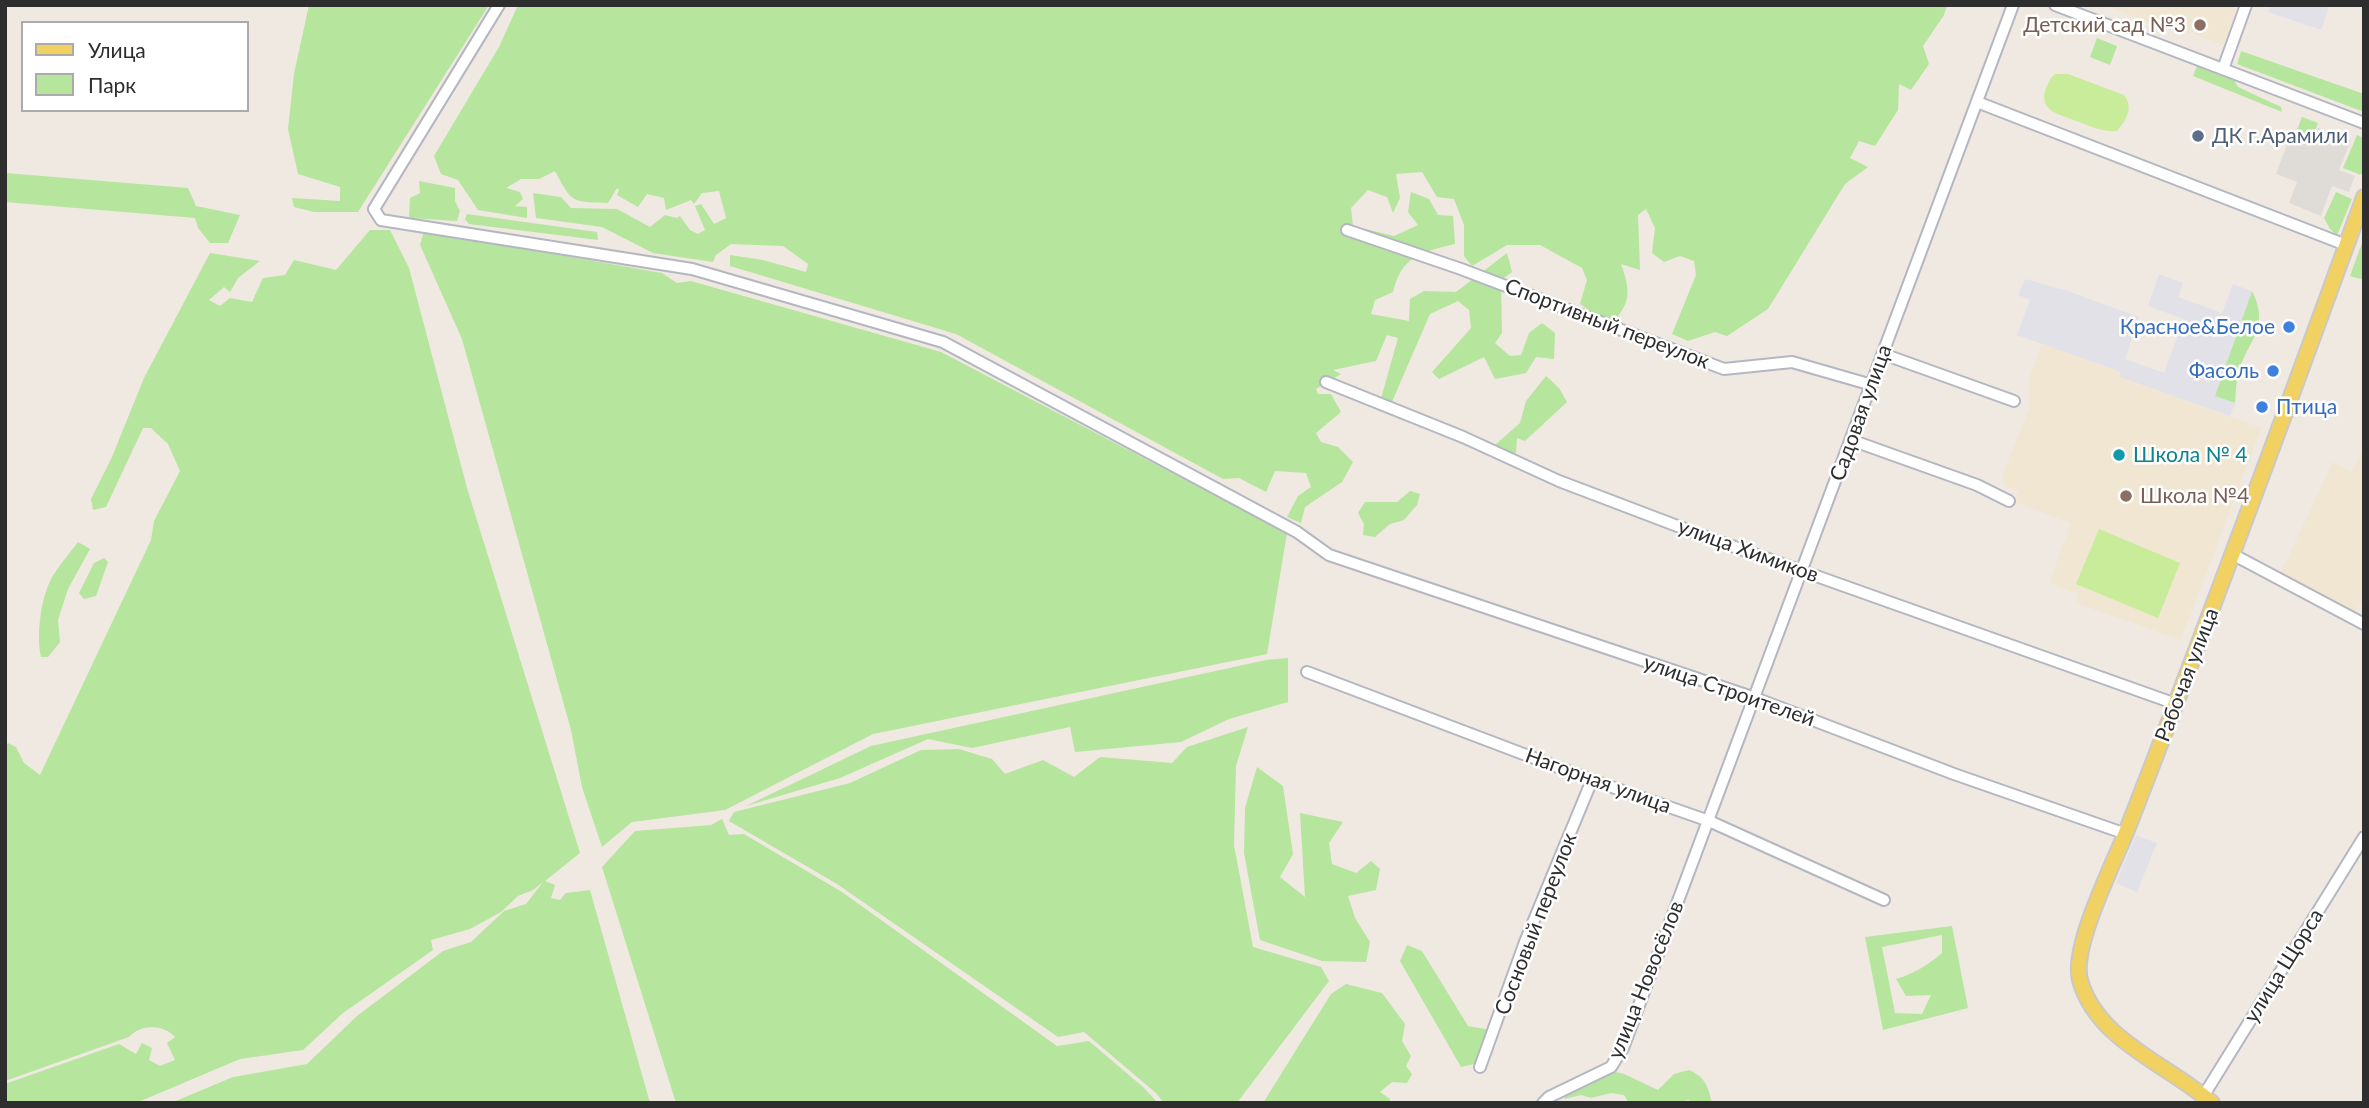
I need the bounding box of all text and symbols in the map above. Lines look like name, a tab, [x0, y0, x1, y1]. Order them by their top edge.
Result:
place label: Детский сад №3	[2023, 12, 2186, 38]
marker: Детский сад №3	[2192, 17, 2208, 33]
legend	[21, 21, 248, 112]
text: Улица	[88, 37, 146, 62]
text: Парк	[88, 72, 136, 97]
place label: ДК г.Арамили	[2212, 123, 2348, 149]
marker: ДК г.Арамили	[2190, 128, 2206, 144]
street label: Спортивный переулок	[1501, 273, 1713, 375]
place label: Красное&Белое	[2120, 314, 2275, 340]
marker: Красное&Белое	[2281, 319, 2297, 335]
street label: Садовая улица	[1825, 341, 1897, 485]
place label: Фасоль	[2189, 358, 2259, 384]
marker: Фасоль	[2265, 363, 2281, 379]
place label: Птица	[2276, 394, 2337, 420]
marker: Птица	[2254, 399, 2270, 415]
place label: Школа № 4	[2133, 442, 2247, 468]
marker: Школа № 4	[2111, 447, 2127, 463]
place label: Школа №4	[2140, 483, 2249, 509]
marker: Школа №4	[2118, 488, 2134, 504]
street label: улица Химиков	[1674, 514, 1822, 588]
street label: Рабочая улица	[2150, 605, 2224, 745]
street label: улица Строителей	[1640, 650, 1818, 732]
street label: Нагорная улица	[1522, 743, 1674, 819]
street label: Сосновый переулок	[1490, 829, 1582, 1019]
street label: улица Новосёлов	[1603, 897, 1689, 1063]
street label: улица Щорса	[2239, 904, 2329, 1028]

